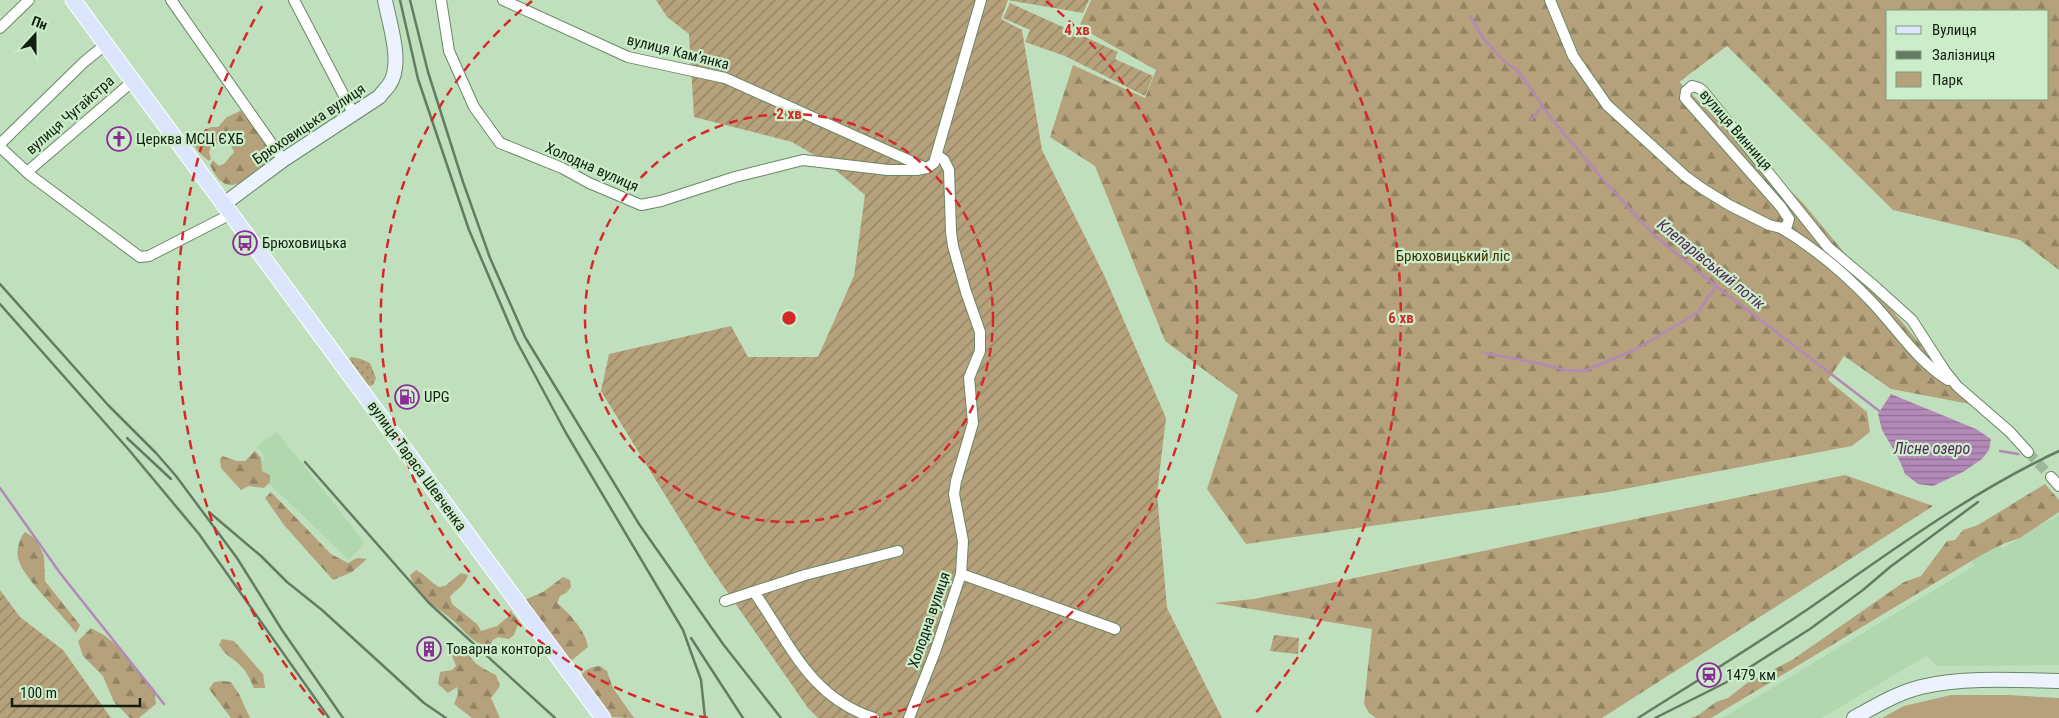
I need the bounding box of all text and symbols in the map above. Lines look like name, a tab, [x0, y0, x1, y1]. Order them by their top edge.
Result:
north arrow	[10, 10, 60, 60]
legend	[1886, 10, 2049, 100]
text: Пн	[30, 13, 50, 33]
text: 4 хв	[1064, 21, 1090, 39]
text: Вулиця	[1932, 21, 1977, 39]
street label: вулиця Камʼянка	[625, 31, 731, 73]
text: Залізниця	[1932, 46, 1995, 64]
text: Парк	[1932, 71, 1963, 89]
street label: вулиця Чугайстра	[22, 72, 118, 158]
street label: Брюховицька вулиця	[249, 80, 369, 168]
street label: вулиця Винниця	[1696, 86, 1776, 174]
text: 2 хв	[776, 105, 802, 123]
church icon: Церква МСЦ ЄХБ	[106, 126, 132, 152]
place label: Церква МСЦ ЄХБ	[136, 130, 244, 148]
street label: Холодна вулиця	[542, 138, 642, 196]
water label: Клепарівський потік	[1653, 215, 1769, 314]
bus stop icon: Брюховицька	[232, 230, 258, 256]
place label: Брюховицька	[262, 234, 347, 252]
park label: Брюховицький ліс	[1396, 247, 1510, 265]
centre of rings	[780, 309, 798, 327]
text: 6 хв	[1388, 309, 1414, 327]
fuel station icon: UPG	[394, 384, 420, 410]
place label: UPG	[424, 388, 450, 406]
street label: вулиця Тараса Шевченка	[364, 397, 470, 535]
water label: Лісне озеро	[1893, 439, 1970, 458]
street label: Холодна вулиця	[904, 570, 954, 670]
building icon: Товарна контора	[416, 636, 442, 662]
place label: Товарна контора	[446, 640, 551, 658]
station icon: 1479 км	[1696, 662, 1722, 688]
place label: 1479 км	[1726, 666, 1776, 684]
scale bar	[12, 676, 140, 708]
text: 100 m	[20, 684, 57, 702]

